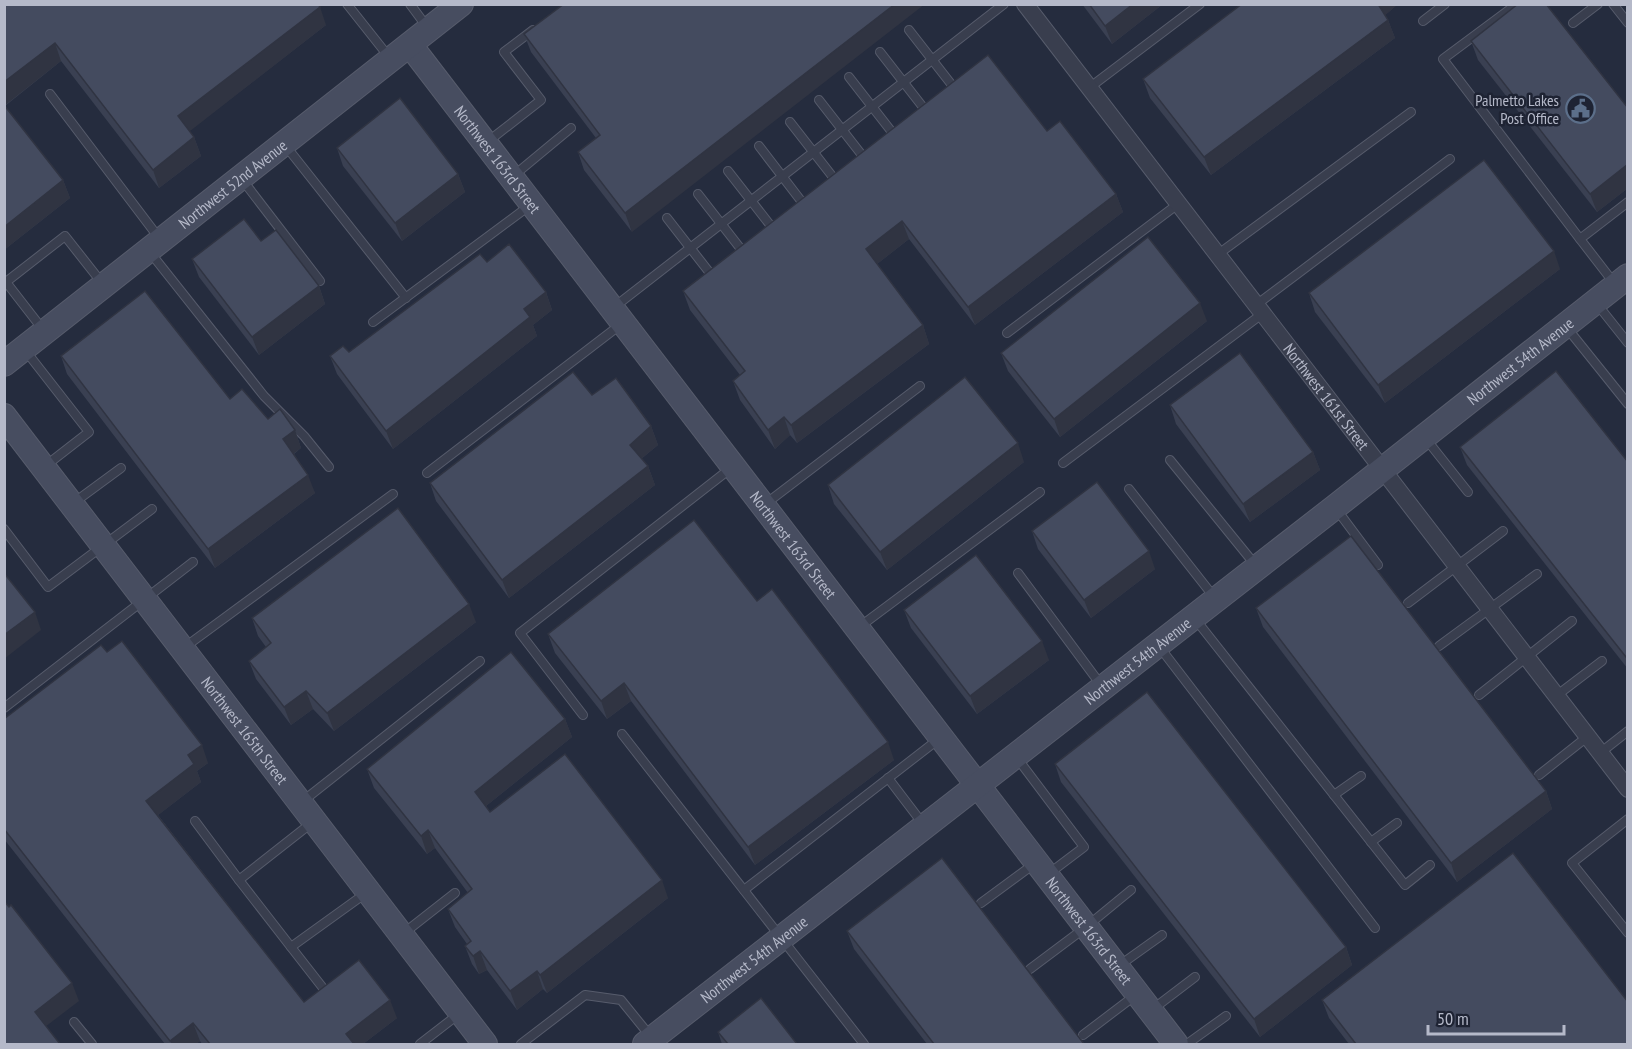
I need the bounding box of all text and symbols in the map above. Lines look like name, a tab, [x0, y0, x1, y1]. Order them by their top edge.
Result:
place label: Palmetto Lakes Post Office	[1475, 90, 1559, 128]
public building icon: Palmetto Lakes Post Office	[1564, 93, 1596, 125]
street label: Northwest 163rd Street	[450, 101, 546, 218]
street label: Northwest 52nd Avenue	[174, 135, 291, 233]
street label: Northwest 54th Avenue	[1463, 313, 1577, 409]
street label: Northwest 161st Street	[1279, 339, 1374, 454]
street label: Northwest 163rd Street	[746, 487, 841, 603]
street label: Northwest 54th Avenue	[1080, 613, 1195, 709]
street label: Northwest 165th Street	[197, 672, 293, 789]
street label: Northwest 163rd Street	[1041, 873, 1137, 989]
street label: Northwest 54th Avenue	[696, 911, 811, 1007]
scale bar	[1428, 998, 1564, 1036]
text: 50 m	[1437, 1007, 1469, 1030]

